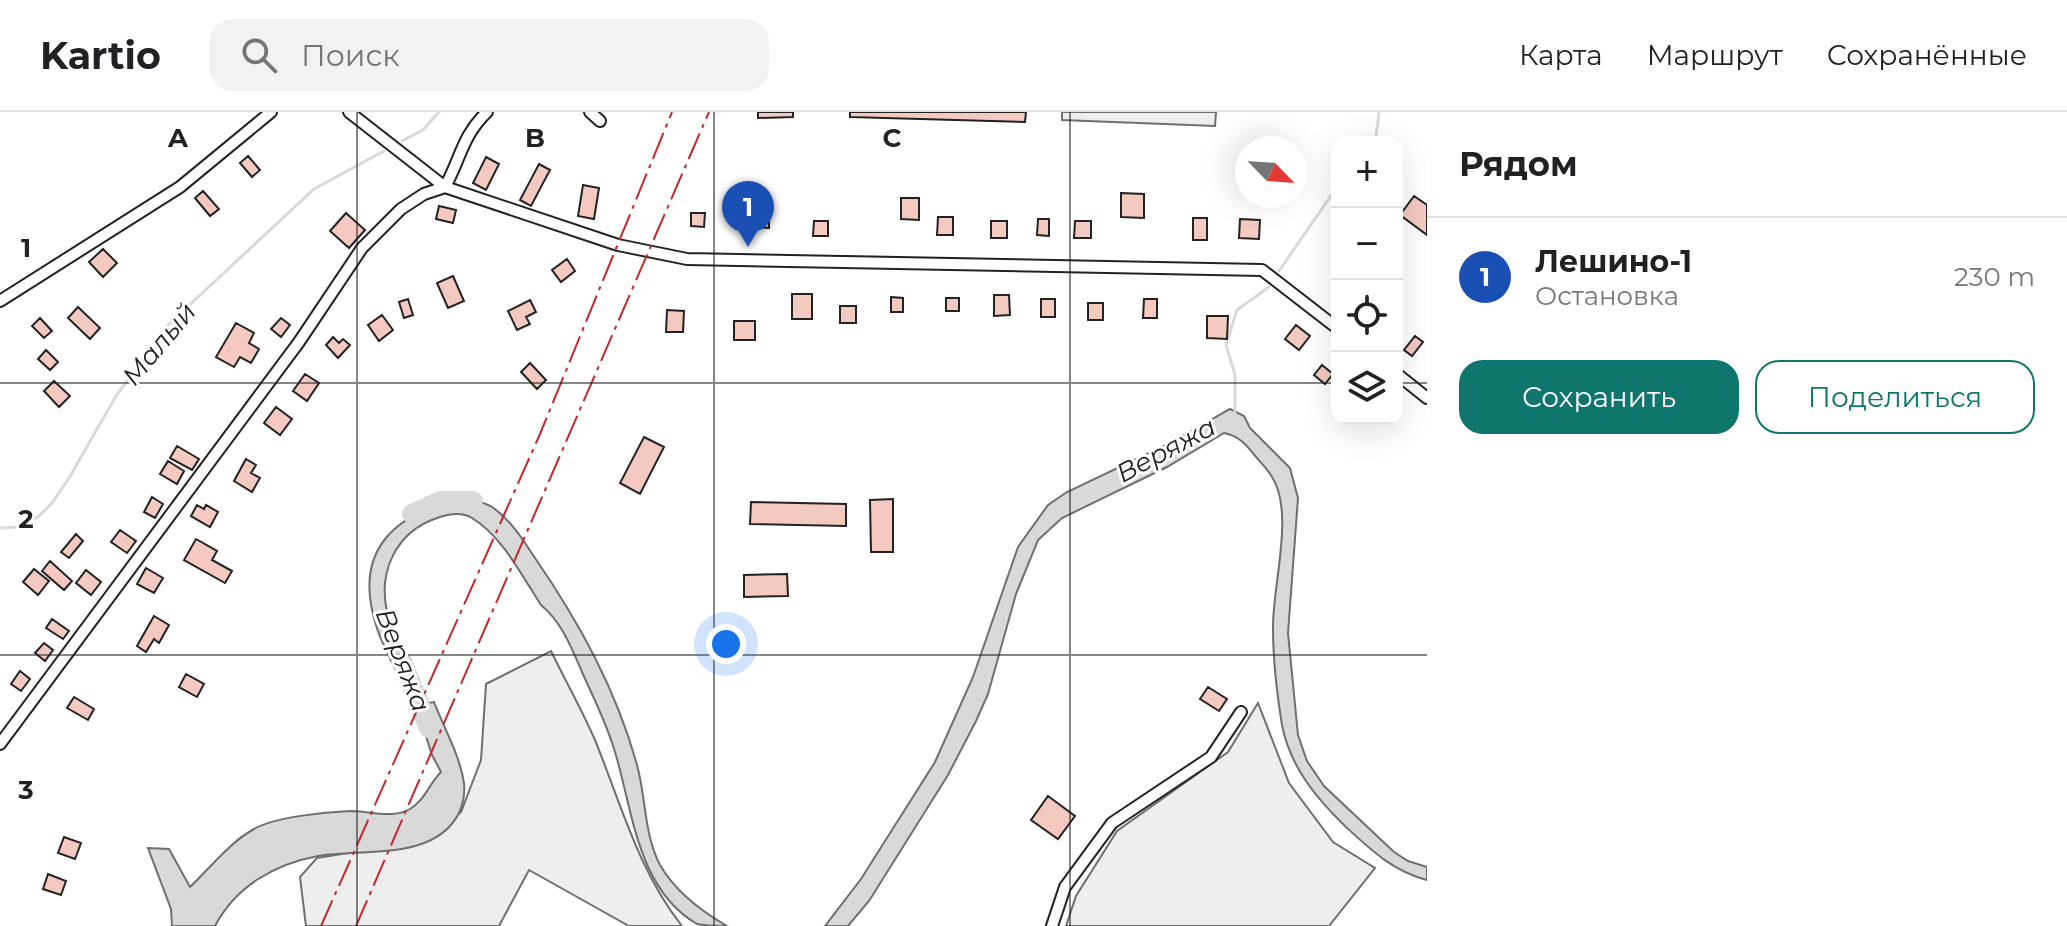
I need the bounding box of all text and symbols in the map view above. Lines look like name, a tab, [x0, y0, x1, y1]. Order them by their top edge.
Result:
search box	[209, 19, 769, 91]
text: Kartio	[40, 32, 161, 79]
icon: search	[237, 33, 281, 77]
text: Поиск	[301, 37, 400, 74]
text: Карта	[1519, 38, 1603, 72]
text: Маршрут	[1647, 38, 1783, 72]
text: Сохранённые	[1827, 38, 2027, 72]
text: A	[167, 122, 189, 154]
text: B	[525, 122, 545, 154]
text: C	[883, 122, 902, 154]
north arrow	[1235, 136, 1307, 208]
map controls	[1331, 136, 1403, 424]
button: +	[1331, 136, 1403, 208]
text: Рядом	[1459, 143, 1578, 185]
pin: 1	[722, 181, 774, 247]
button: −	[1331, 208, 1403, 280]
text: 1	[21, 232, 31, 264]
text: Лешино-1	[1535, 243, 1692, 280]
text: 1	[1480, 261, 1490, 293]
text: 230 m	[1954, 261, 2035, 293]
button: locate	[1331, 280, 1403, 352]
text: Остановка	[1535, 280, 1679, 312]
water label: Малый	[115, 296, 203, 392]
button: layers	[1331, 352, 1403, 424]
button: Сохранить	[1459, 360, 1739, 434]
button: Поделиться	[1755, 360, 2035, 434]
water label: Веряжа	[1111, 411, 1221, 489]
text: 2	[18, 503, 34, 535]
water label: Веряжа	[369, 604, 437, 716]
your location	[706, 624, 746, 664]
text: 3	[17, 774, 34, 806]

